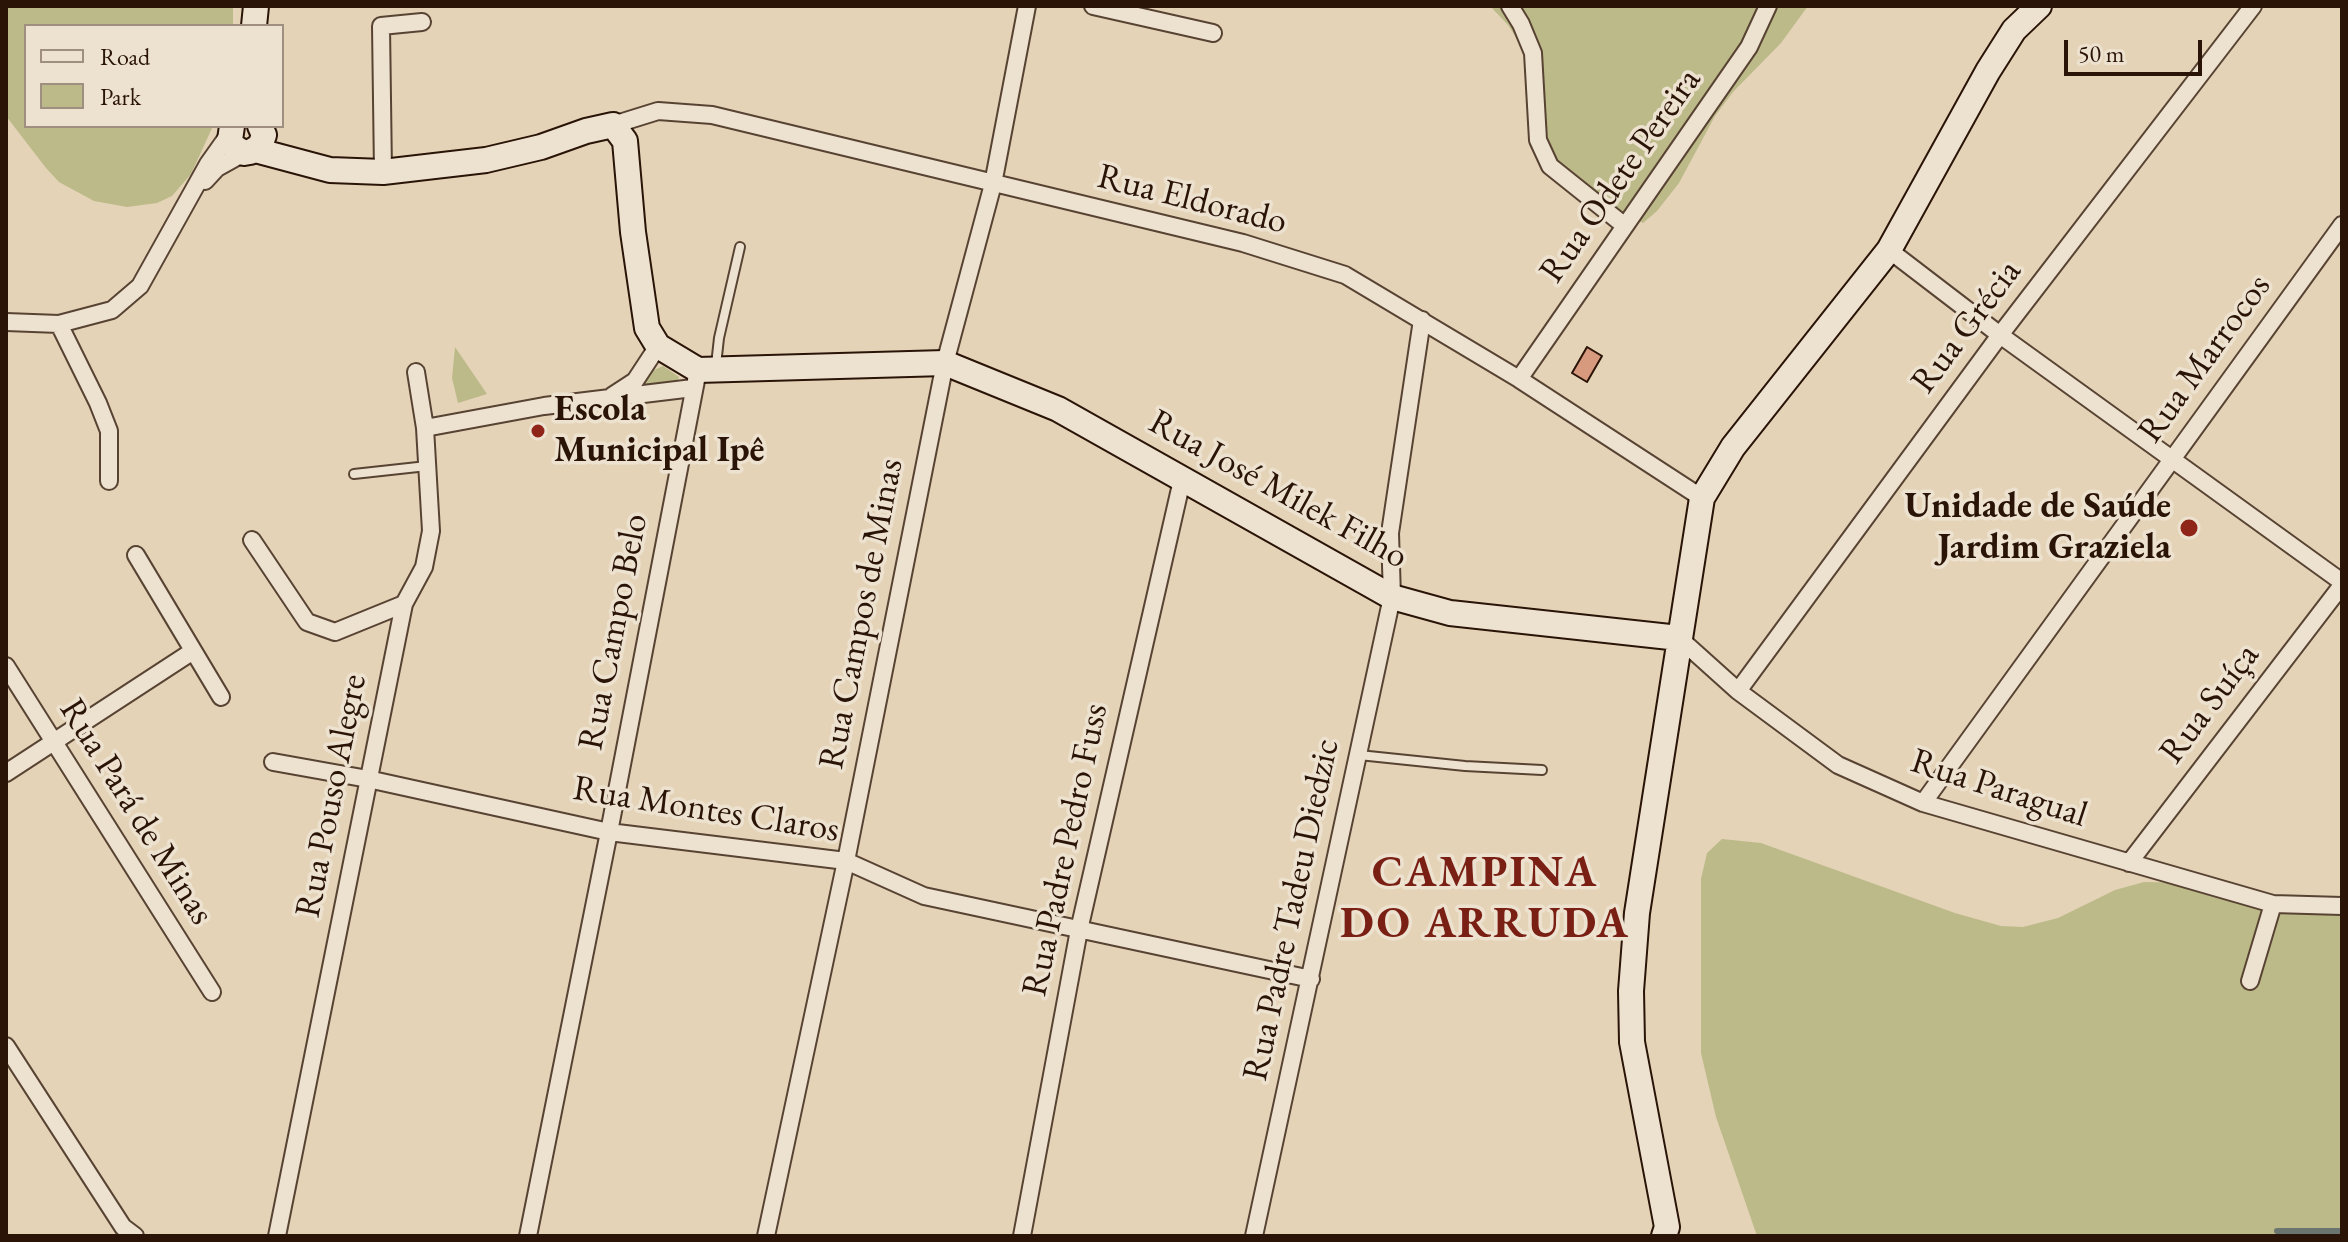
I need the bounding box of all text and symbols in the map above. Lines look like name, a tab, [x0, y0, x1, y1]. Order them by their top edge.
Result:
legend	[24, 24, 284, 128]
scale bar	[2068, 24, 2206, 74]
text: 50 m	[2078, 38, 2125, 69]
text: Road	[100, 41, 150, 72]
street label: Rua Odete Pereira	[1531, 60, 1711, 292]
text: Park	[100, 81, 141, 112]
street label: Rua Eldorado	[1093, 156, 1291, 244]
street label: Rua Grécia	[1903, 252, 2031, 402]
street label: Rua Marrocos	[2129, 266, 2281, 452]
place label: Escola Municipal Ipê	[554, 388, 765, 473]
street label: Rua José Milek Filho	[1141, 401, 1415, 579]
marker: Escola Municipal Ipê	[529, 422, 547, 440]
street label: Rua Campos de Minas	[811, 455, 913, 773]
place label: Unidade de Saúde Jardim Graziela	[1905, 485, 2171, 570]
street label: Rua Campo Belo	[570, 510, 658, 754]
marker: Unidade de Saúde Jardim Graziela	[2178, 517, 2200, 539]
street label: Rua Suíça	[2151, 635, 2269, 773]
street label: Rua Pouso Alegre	[287, 671, 377, 921]
street label: Rua Pará de Minas	[49, 691, 223, 933]
street label: Rua Padre Pedro Fuss	[1014, 700, 1118, 1000]
street label: Rua Padre Tadeu Diedzic	[1235, 735, 1349, 1085]
street label: Rua Paragual	[1905, 740, 2093, 838]
street label: Rua Montes Claros	[570, 768, 842, 852]
district label: CAMPINA DO ARRUDA	[1340, 848, 1630, 951]

